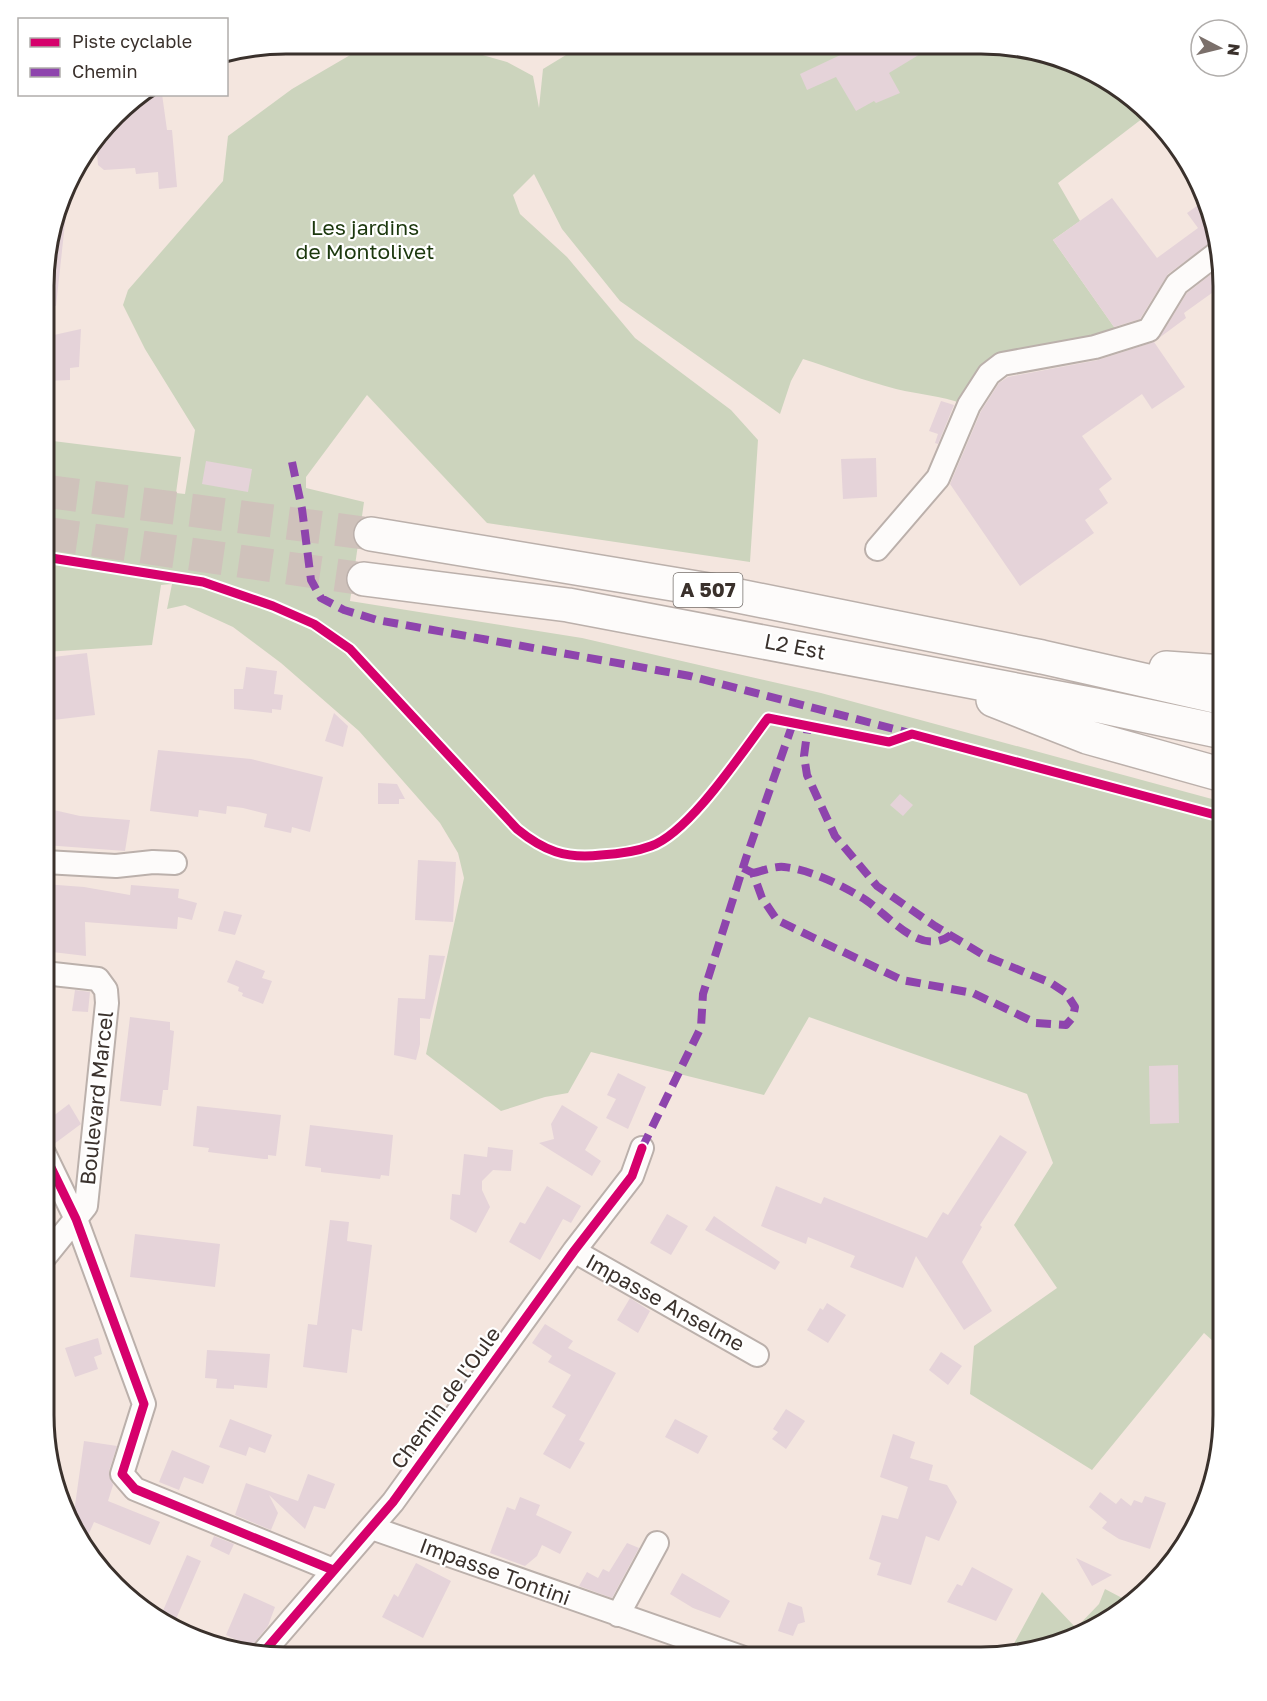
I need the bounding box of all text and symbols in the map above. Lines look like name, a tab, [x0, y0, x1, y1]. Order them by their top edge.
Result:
legend	[18, 18, 228, 96]
north arrow	[1189, 18, 1249, 78]
text: Piste cyclable	[72, 30, 192, 52]
text: N	[1223, 43, 1245, 57]
text: Chemin	[72, 60, 138, 82]
park label: Les jardins de Montolivet	[296, 214, 434, 264]
road number: A 507	[674, 573, 742, 607]
street label: L2 Est	[762, 627, 828, 665]
street label: Boulevard Marcel	[74, 1009, 118, 1186]
street label: Impasse Anselme	[582, 1248, 749, 1357]
street label: Chemin de l'Oule	[385, 1321, 506, 1474]
street label: Impasse Tontini	[416, 1532, 574, 1610]

